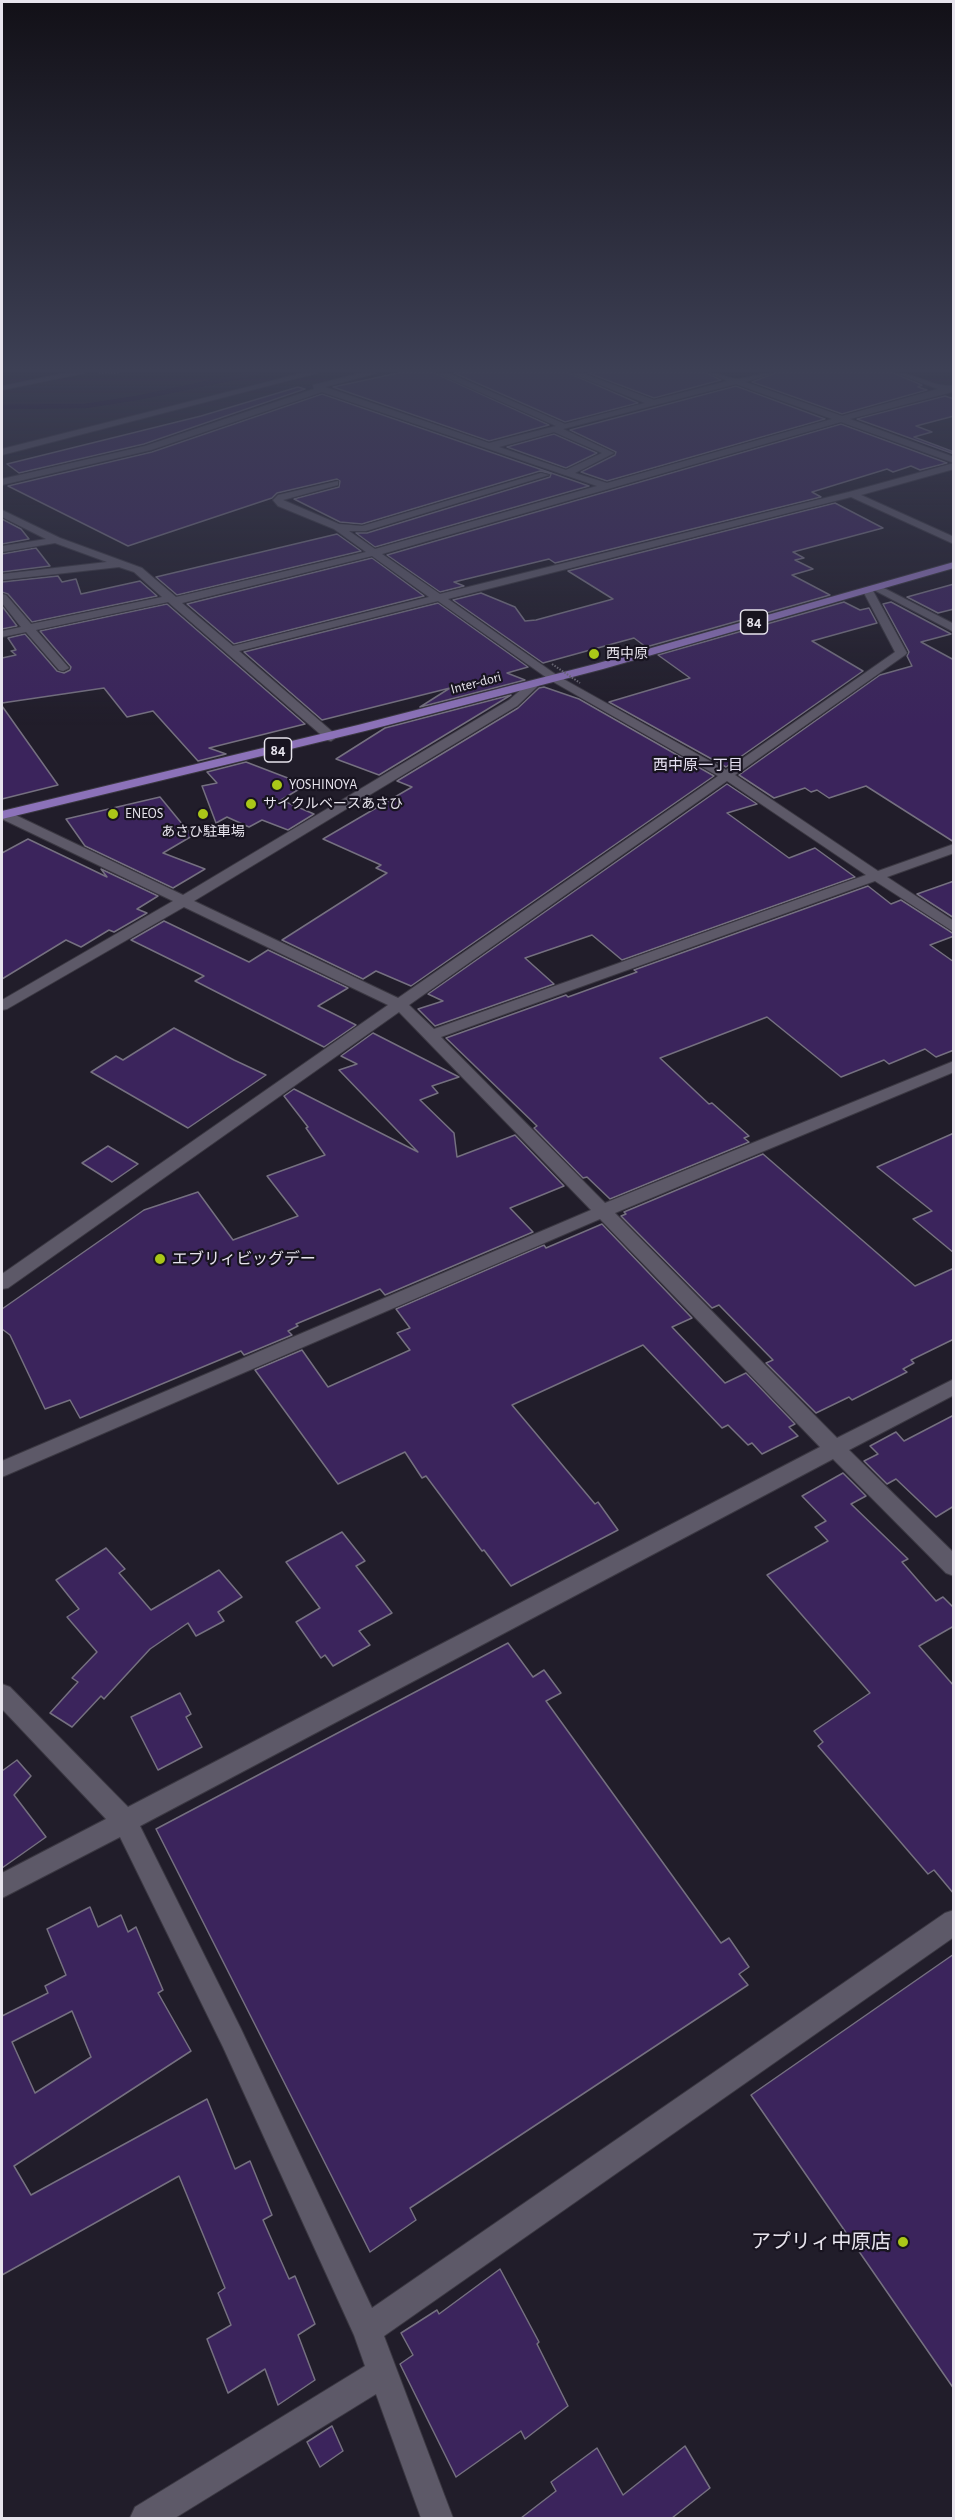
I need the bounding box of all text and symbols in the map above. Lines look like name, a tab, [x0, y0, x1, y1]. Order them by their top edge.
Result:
road number: 84	[740, 610, 768, 634]
place label: 西中原	[606, 646, 648, 662]
marker: 西中原	[587, 647, 601, 661]
street label: Inter-dori	[449, 668, 503, 698]
road number: 84	[264, 738, 292, 762]
district label: 西中原一丁目	[653, 756, 743, 774]
place label: YOSHINOYA	[289, 777, 357, 793]
marker: YOSHINOYA	[270, 778, 284, 792]
place label: サイクルベースあさひ	[263, 796, 403, 812]
marker: サイクルベースあさひ	[244, 797, 258, 811]
place label: ENEOS	[125, 806, 163, 822]
marker: ENEOS	[106, 807, 120, 821]
marker: あさひ駐車場	[196, 807, 210, 821]
place label: あさひ駐車場	[161, 824, 245, 840]
place label: エブリィビッグデー	[172, 1249, 316, 1269]
marker: エブリィビッグデー	[153, 1252, 167, 1266]
place label: アプリィ中原店	[751, 2230, 891, 2254]
marker: アプリィ中原店	[896, 2235, 910, 2249]

